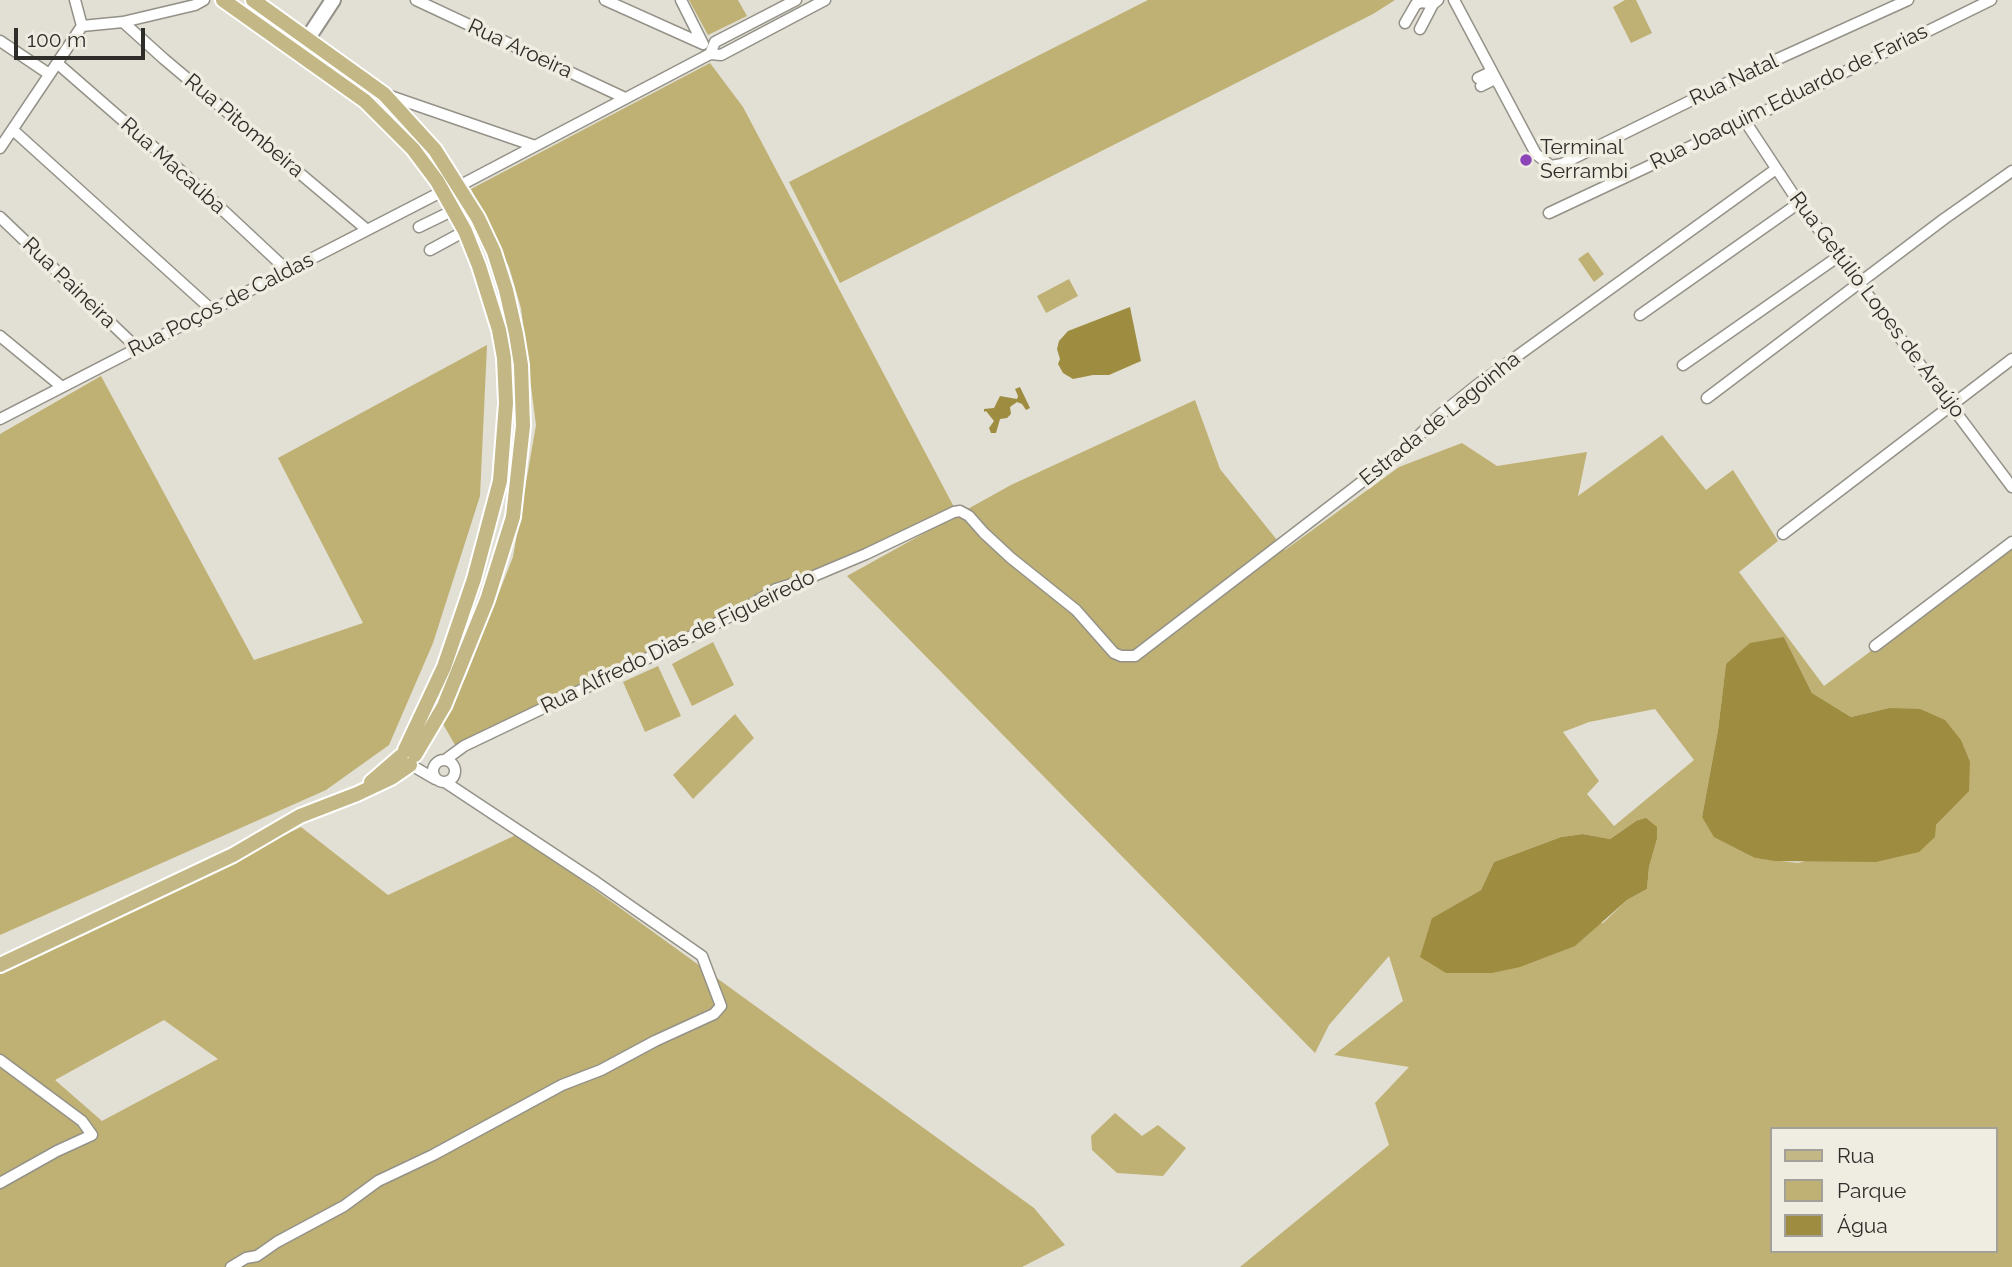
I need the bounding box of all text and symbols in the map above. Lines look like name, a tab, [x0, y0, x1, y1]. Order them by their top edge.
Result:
scale bar	[18, 14, 149, 58]
street label: Rua Aroeira	[464, 14, 576, 84]
street label: Rua Joaquim Eduardo de Farias	[1646, 19, 1932, 175]
text: 100 m	[27, 27, 86, 52]
street label: Rua Natal	[1686, 49, 1782, 111]
street label: Rua Pitombeira	[179, 69, 309, 183]
street label: Rua Macaúba	[115, 112, 231, 220]
place label: Terminal Serrambi	[1540, 135, 1628, 185]
marker: Terminal Serrambi	[1518, 152, 1534, 168]
street label: Rua Getúlio Lopes de Araújo	[1784, 187, 1970, 423]
street label: Rua Paineira	[17, 232, 121, 334]
street label: Rua Poços de Caldas	[124, 247, 318, 363]
street label: Estrada de Lagoinha	[1355, 347, 1525, 491]
street label: Rua Alfredo Dias de Figueiredo	[537, 565, 819, 719]
legend	[1770, 1127, 1998, 1253]
text: Rua	[1837, 1143, 1874, 1168]
text: Parque	[1837, 1178, 1906, 1203]
text: Água	[1837, 1213, 1888, 1238]

